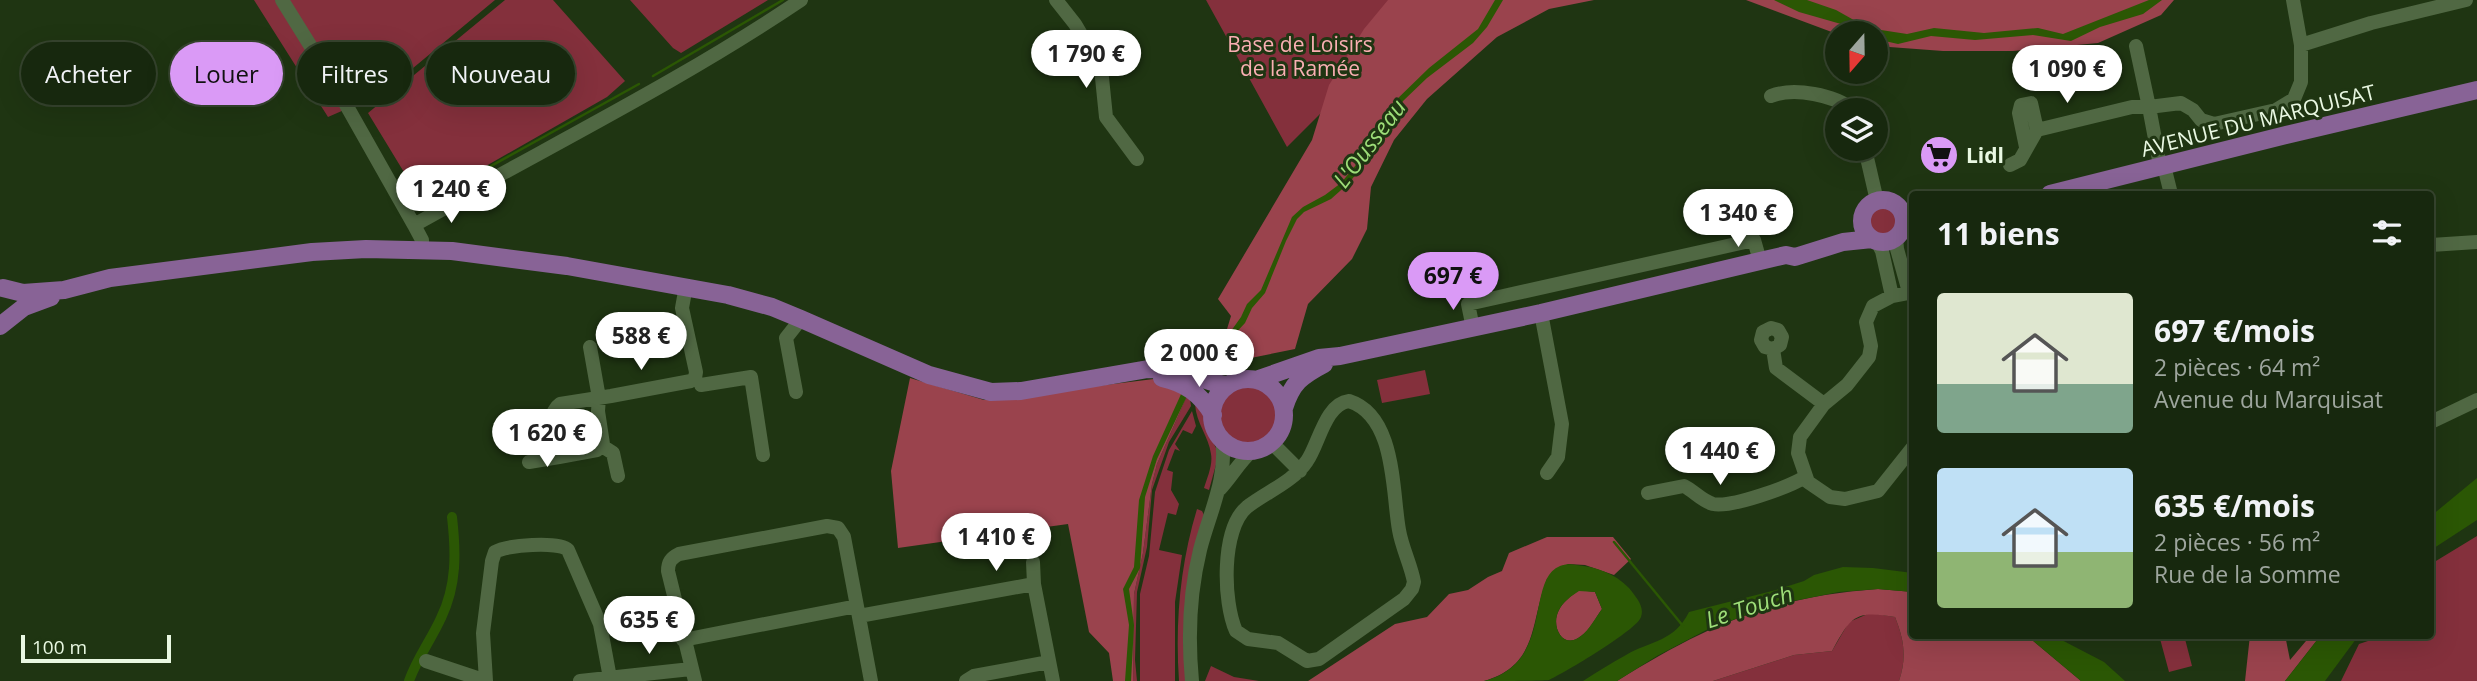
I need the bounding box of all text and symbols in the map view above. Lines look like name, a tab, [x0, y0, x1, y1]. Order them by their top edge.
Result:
north arrow	[1825, 21, 1888, 84]
map controls	[1825, 21, 1888, 161]
park label: Base de Loisirs de la Ramée	[1227, 30, 1373, 82]
pin: 1 790 €	[1021, 31, 1151, 90]
text: 1 790 €	[1047, 37, 1125, 69]
chip: Acheter	[21, 42, 156, 105]
chip: Louer	[170, 42, 283, 105]
chip: Filtres	[297, 42, 412, 105]
chip: Nouveau	[426, 42, 575, 105]
pin: 1 090 €	[2002, 46, 2132, 105]
text: 1 090 €	[2028, 52, 2106, 84]
street label: AVENUE DU MARQUISAT	[2138, 77, 2379, 163]
water label: L'Ousseau	[1325, 92, 1413, 194]
button: layers	[1825, 98, 1888, 161]
supermarket icon: Lidl	[1918, 134, 1960, 176]
place label: Lidl	[1966, 141, 2004, 169]
pin: 1 240 €	[386, 166, 516, 225]
text: 1 240 €	[412, 172, 490, 204]
pin: 1 340 €	[1673, 190, 1803, 249]
text: 1 340 €	[1699, 196, 1777, 228]
text: 11 biens	[1937, 213, 2060, 254]
icon: filters	[2368, 214, 2406, 252]
pin: 697 €	[1404, 252, 1502, 312]
text: 697 €	[1424, 259, 1482, 291]
text: 697 €/mois	[2154, 310, 2315, 351]
pin: 588 €	[592, 312, 690, 372]
text: 588 €	[612, 319, 670, 351]
icon: home	[1993, 321, 2077, 405]
pin: 2 000 €	[1134, 330, 1264, 389]
text: 2 000 €	[1160, 336, 1238, 368]
text: 2 pièces · 64 m²	[2154, 351, 2320, 383]
text: Avenue du Marquisat	[2154, 383, 2383, 415]
pin: 1 620 €	[482, 410, 612, 469]
text: 1 620 €	[508, 416, 586, 448]
pin: 1 440 €	[1655, 428, 1785, 487]
text: 1 440 €	[1681, 434, 1759, 466]
text: 635 €/mois	[2154, 485, 2315, 526]
icon: home	[1993, 496, 2077, 580]
pin: 1 410 €	[931, 514, 1061, 573]
text: 1 410 €	[957, 520, 1035, 552]
text: 2 pièces · 56 m²	[2154, 526, 2320, 558]
text: Rue de la Somme	[2154, 558, 2341, 590]
water label: Le Touch	[1701, 577, 1797, 635]
pin: 635 €	[600, 596, 698, 656]
text: 635 €	[620, 603, 678, 635]
scale bar	[21, 632, 172, 664]
text: 100 m	[32, 634, 87, 660]

